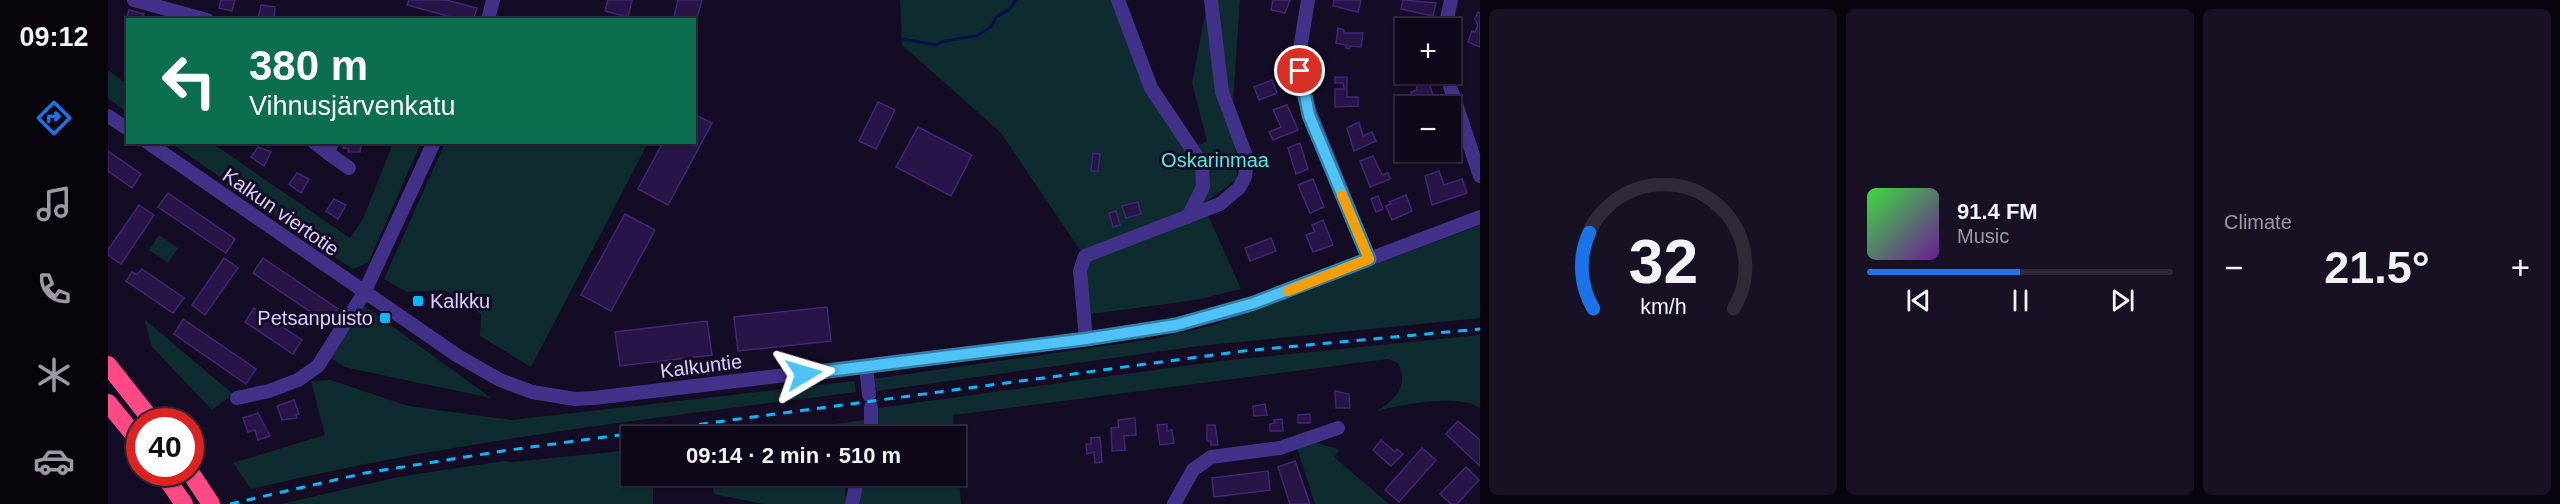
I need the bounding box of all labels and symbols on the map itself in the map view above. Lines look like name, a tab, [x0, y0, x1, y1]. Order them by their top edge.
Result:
pin	[1274, 45, 1325, 96]
park label: Oskarinmaa	[1161, 149, 1270, 171]
street label: Kalkun viertotie	[219, 164, 343, 260]
place label: Kalkku	[430, 290, 490, 312]
marker: Kalkku	[411, 294, 425, 308]
place label: Petsanpuisto	[257, 307, 373, 329]
marker: Petsanpuisto	[378, 311, 392, 325]
position arrow	[772, 342, 836, 406]
street label: Kalkuntie	[659, 350, 743, 382]
speed limit sign: 40	[126, 408, 204, 486]

